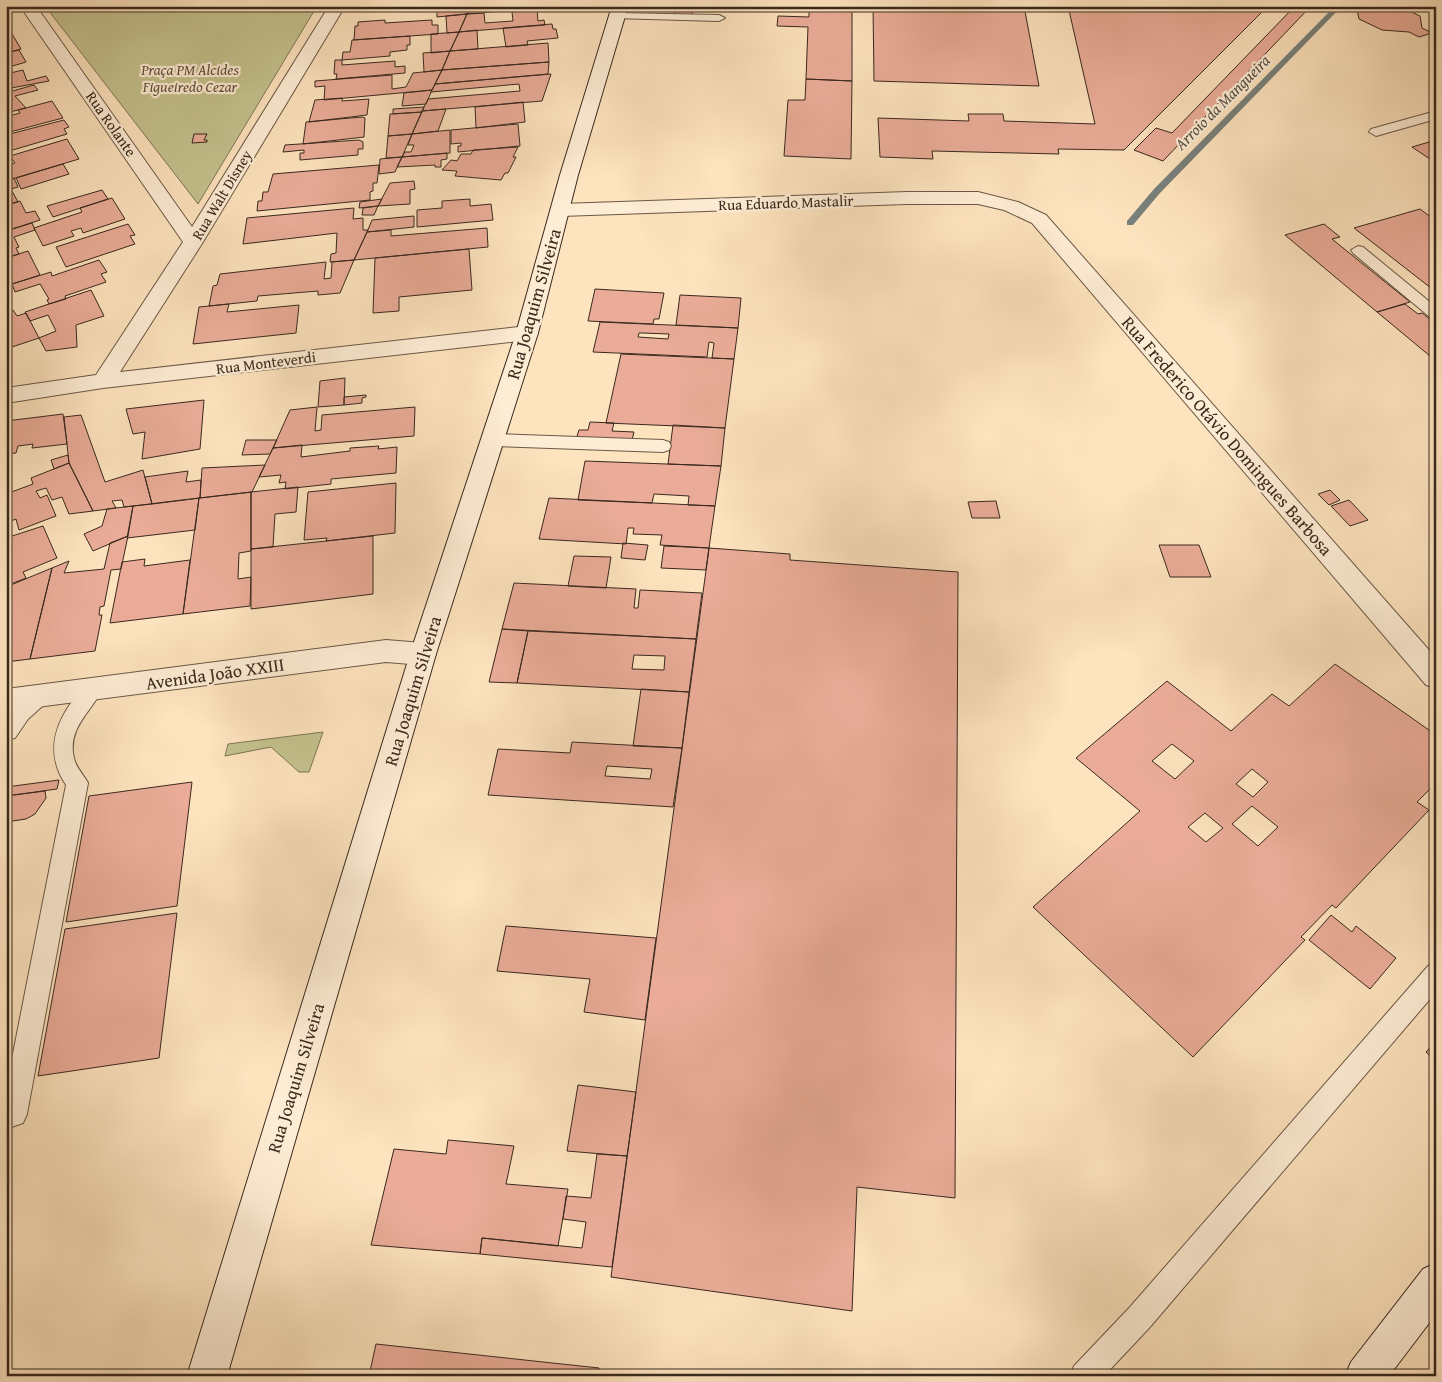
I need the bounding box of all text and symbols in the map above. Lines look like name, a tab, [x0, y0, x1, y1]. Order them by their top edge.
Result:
water label: Arroio da Mangueira	[1168, 48, 1276, 156]
park label: Praça PM Alcides Figueiredo Cezar	[140, 59, 239, 97]
street label: Rua Rolante	[81, 87, 142, 161]
street label: Rua Walt Disney	[186, 145, 257, 244]
street label: Rua Eduardo Mastalir	[718, 190, 854, 215]
street label: Rua Joaquim Silveira	[499, 225, 568, 382]
street label: Rua Frederico Otávio Domingues Barbosa	[1115, 310, 1340, 562]
street label: Rua Monteverdi	[215, 346, 317, 379]
street label: Rua Joaquim Silveira	[377, 612, 448, 769]
street label: Avenida João XXIII	[144, 650, 286, 697]
street label: Rua Joaquim Silveira	[260, 999, 331, 1156]

